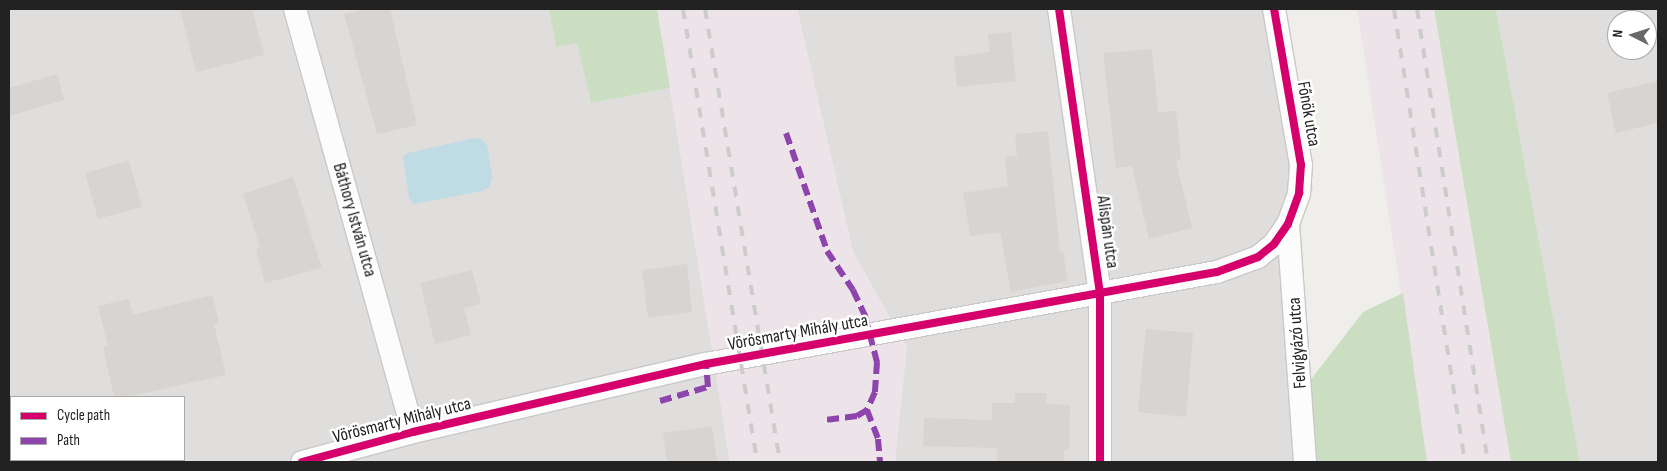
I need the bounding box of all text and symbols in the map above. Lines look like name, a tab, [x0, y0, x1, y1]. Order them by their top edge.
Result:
north arrow	[1607, 10, 1657, 60]
text: N	[1609, 29, 1626, 38]
street label: Főnök utca	[1292, 80, 1324, 148]
street label: Báthory István utca	[327, 161, 381, 279]
street label: Alispán utca	[1091, 194, 1123, 270]
street label: Felvigyázó utca	[1284, 297, 1312, 389]
street label: Vörösmarty Mihály utca	[726, 310, 870, 356]
street label: Vörösmarty Mihály utca	[331, 393, 473, 449]
legend	[10, 396, 185, 461]
text: Cycle path	[57, 406, 110, 425]
text: Path	[57, 431, 80, 450]

